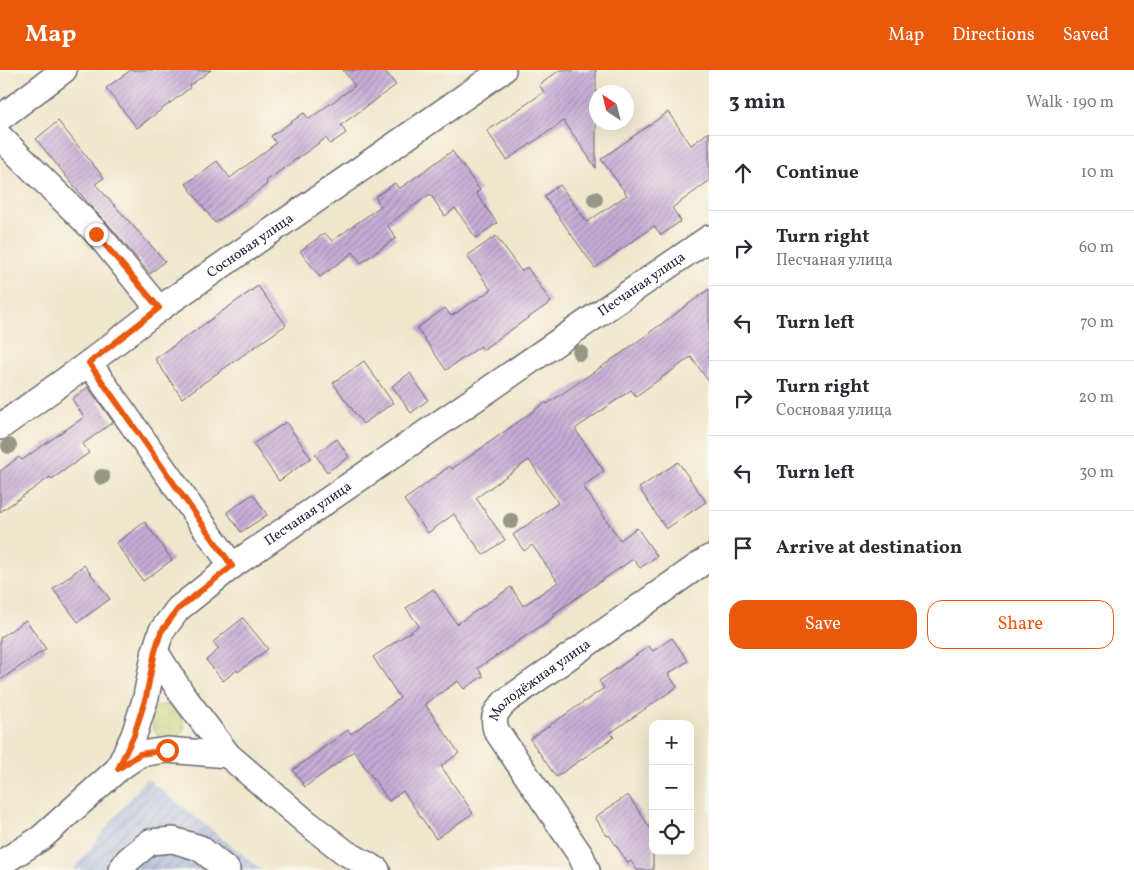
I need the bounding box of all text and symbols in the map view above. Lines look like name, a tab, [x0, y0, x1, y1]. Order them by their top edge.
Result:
text: Map	[25, 18, 76, 52]
text: Map	[888, 23, 924, 48]
text: Directions	[952, 23, 1035, 48]
text: Saved	[1063, 23, 1109, 48]
north arrow	[589, 85, 634, 130]
text: 3 min	[729, 88, 785, 117]
text: Walk · 190 m	[1026, 92, 1114, 114]
icon: ahead	[729, 159, 757, 187]
text: Continue	[776, 160, 859, 186]
text: 10 m	[1081, 162, 1114, 184]
street label: Сосновая улица	[203, 209, 297, 282]
route end	[85, 223, 108, 246]
text: Turn right	[776, 224, 869, 250]
icon: right	[729, 234, 757, 262]
text: 60 m	[1079, 237, 1114, 259]
street label: Песчаная улица	[594, 248, 689, 321]
text: Песчаная улица	[776, 250, 893, 272]
icon: left	[729, 309, 757, 337]
text: Turn left	[776, 310, 855, 336]
text: 70 m	[1080, 312, 1114, 334]
text: Turn right	[776, 374, 869, 400]
icon: right	[729, 384, 757, 412]
text: 20 m	[1079, 387, 1114, 409]
text: Сосновая улица	[776, 400, 892, 422]
icon: left	[729, 459, 757, 487]
text: Turn left	[776, 460, 855, 486]
text: 30 m	[1079, 462, 1114, 484]
street label: Песчаная улица	[260, 477, 355, 551]
icon: arrive	[729, 534, 757, 562]
text: Arrive at destination	[776, 535, 962, 561]
button: Save	[729, 600, 917, 649]
button: Share	[927, 600, 1114, 649]
street label: Молодёжная улица	[484, 635, 595, 724]
map controls	[649, 720, 694, 855]
button: +	[649, 720, 694, 765]
route start	[156, 739, 179, 762]
button: −	[649, 765, 694, 810]
button: locate	[649, 810, 694, 855]

